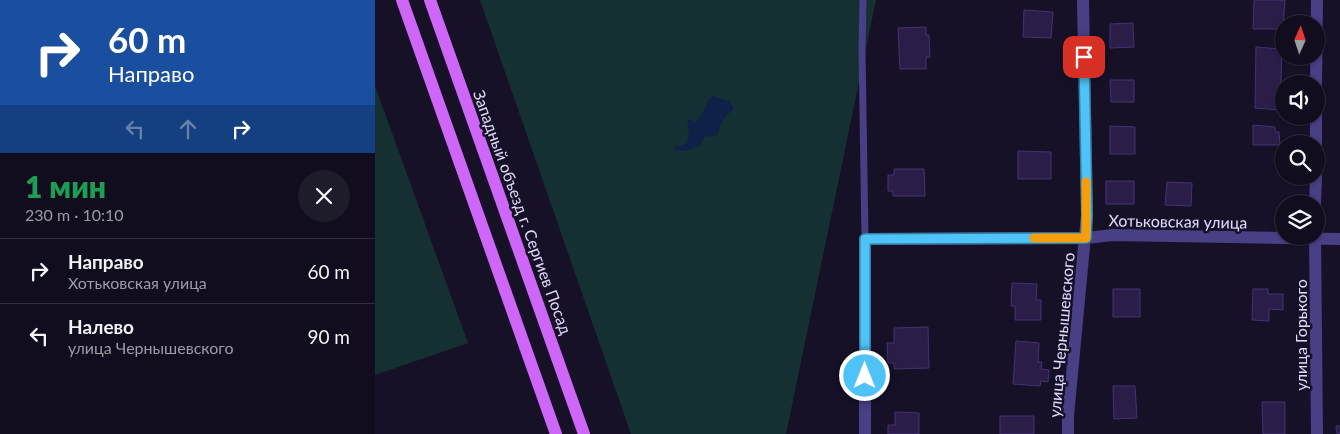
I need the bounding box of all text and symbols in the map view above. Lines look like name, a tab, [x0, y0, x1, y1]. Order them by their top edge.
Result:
north arrow	[1275, 15, 1325, 65]
map controls	[1275, 15, 1325, 245]
text: 60 m	[108, 18, 186, 60]
icon: right	[25, 20, 90, 85]
pin	[1063, 36, 1105, 78]
icon: arrive	[1070, 43, 1098, 71]
text: Направо	[108, 60, 194, 87]
button: sound	[1275, 75, 1325, 125]
street label: Западный объезд г. Сергиев Посад	[470, 87, 576, 337]
icon: left	[121, 115, 149, 143]
icon: ahead	[174, 115, 202, 143]
icon: right	[227, 115, 255, 143]
button: search	[1275, 135, 1325, 185]
text: 1 мин	[25, 168, 106, 204]
button: close	[298, 170, 350, 222]
button: layers	[1275, 195, 1325, 245]
text: 230 m · 10:10	[25, 205, 124, 224]
street label: Хотьковская улица	[1108, 210, 1248, 232]
text: Направо	[68, 250, 144, 273]
street label: улица Чернышевского	[1044, 252, 1078, 418]
icon: right	[25, 257, 53, 285]
text: 60 m	[307, 260, 350, 283]
text: Хотьковская улица	[68, 273, 207, 292]
street label: улица Горького	[1291, 279, 1310, 391]
text: Налево	[68, 315, 134, 338]
icon: left	[25, 322, 53, 350]
text: 90 m	[307, 325, 350, 348]
text: улица Чернышевского	[68, 338, 234, 357]
position arrow	[838, 349, 890, 401]

